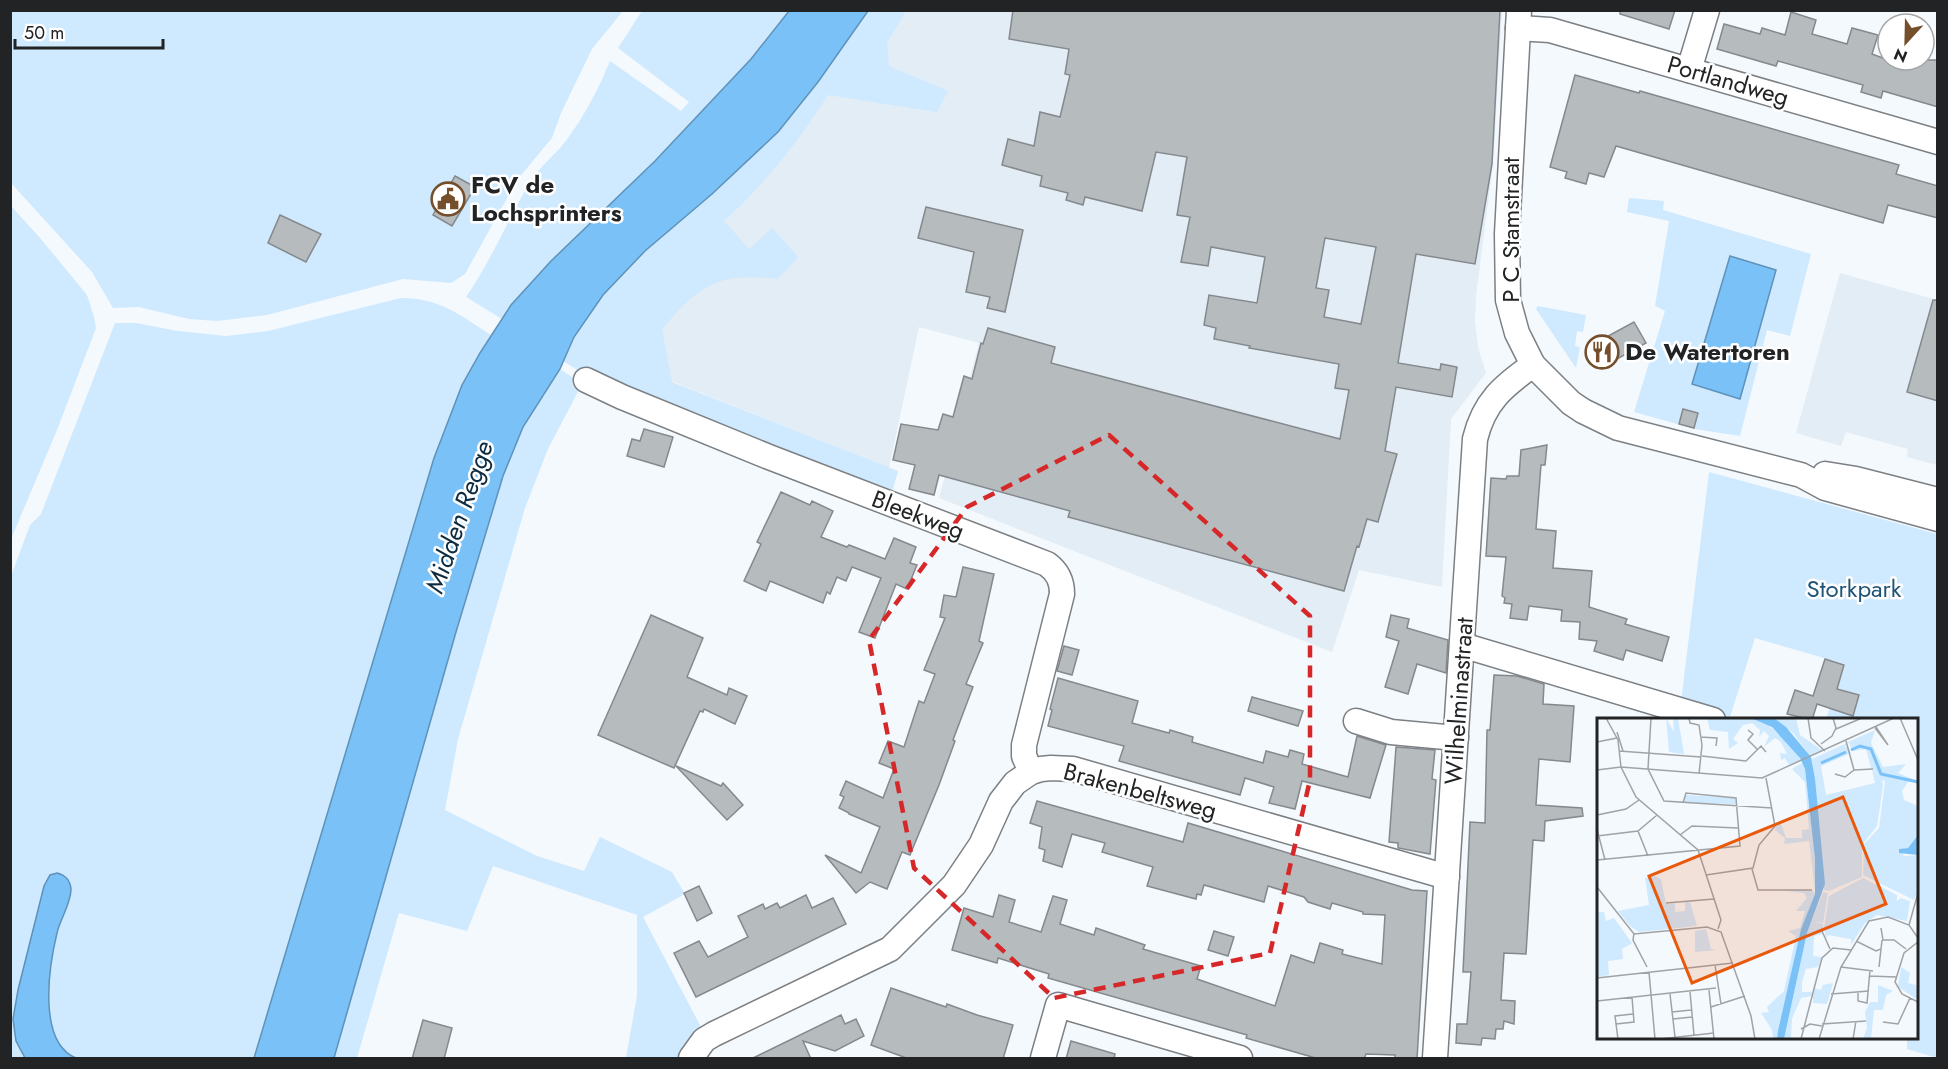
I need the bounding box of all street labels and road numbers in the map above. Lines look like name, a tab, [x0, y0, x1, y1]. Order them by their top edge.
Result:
street label: Portlandweg	[1663, 46, 1793, 115]
street label: P C Stamstraat	[1493, 157, 1528, 303]
street label: Bleekweg	[867, 481, 970, 548]
street label: Wilhelminastraat	[1435, 616, 1482, 786]
street label: Brakenbeltsweg	[1060, 753, 1221, 828]

